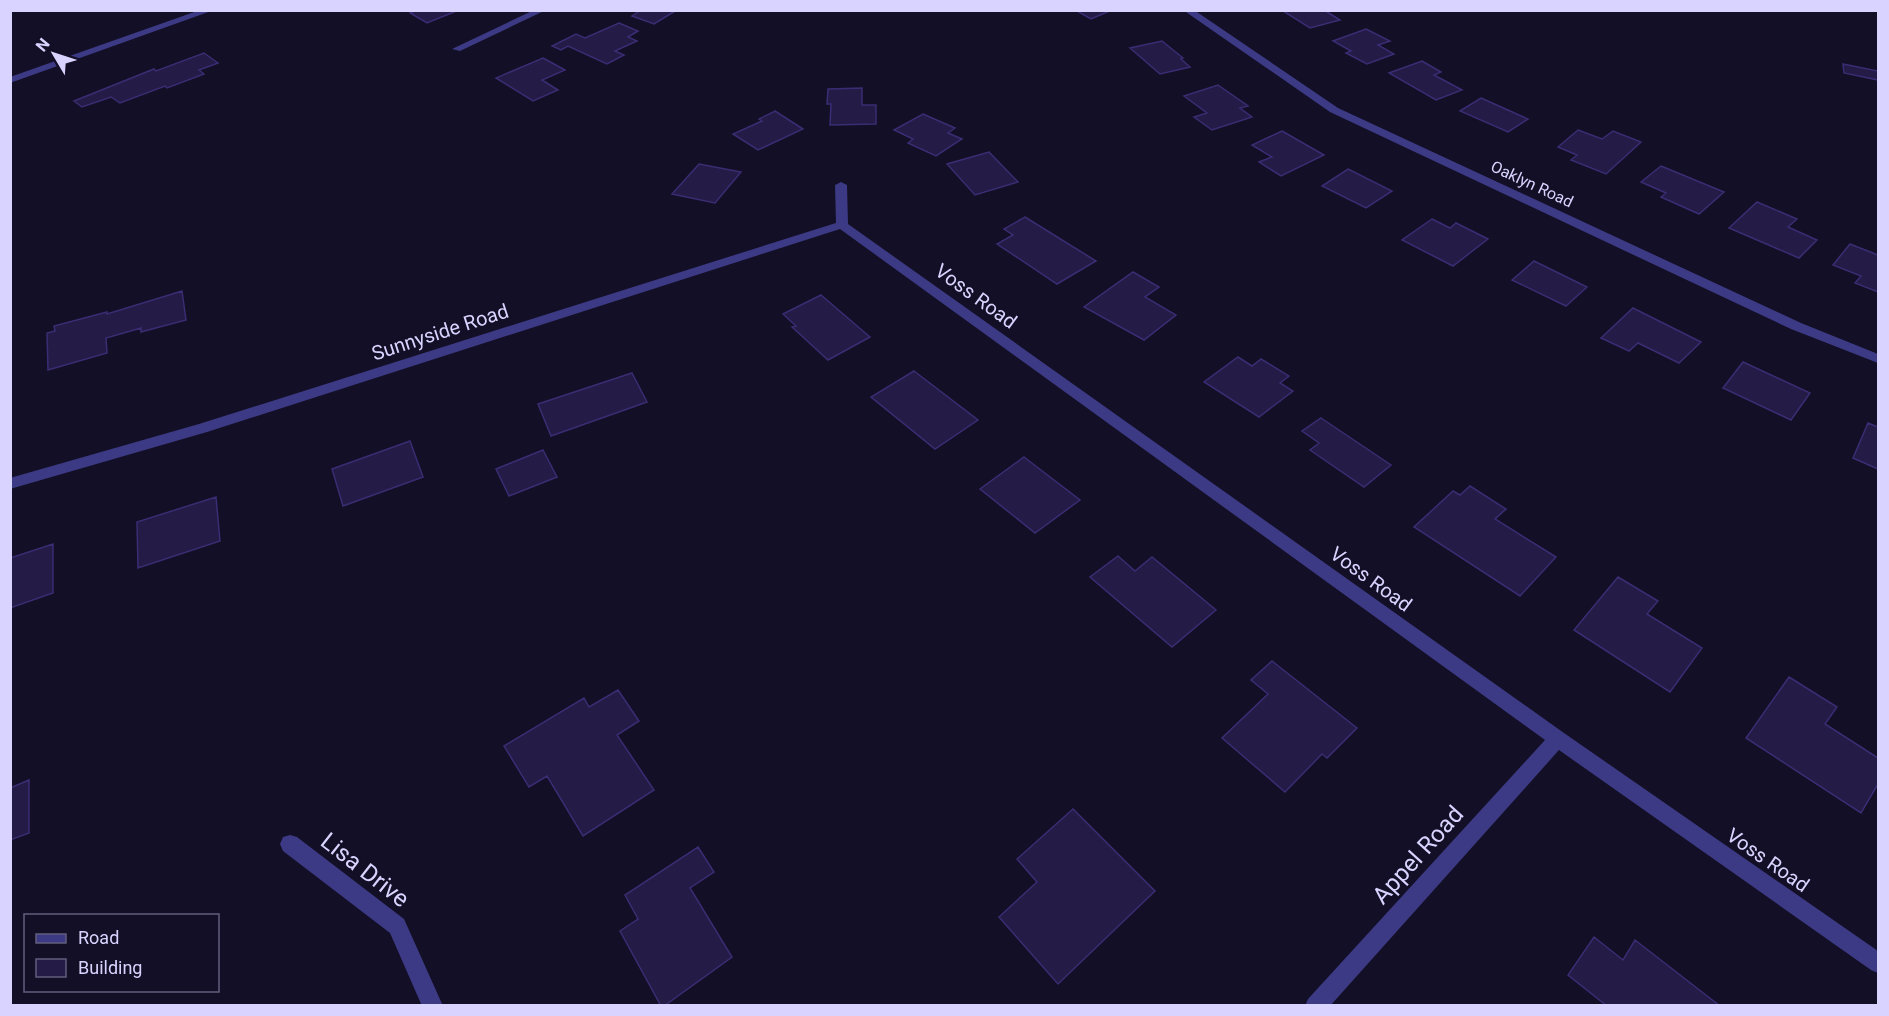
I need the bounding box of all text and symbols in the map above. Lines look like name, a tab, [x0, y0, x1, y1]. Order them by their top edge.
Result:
north arrow	[24, 24, 84, 84]
text: N	[32, 35, 54, 55]
street label: Oaklyn Road	[1488, 157, 1576, 211]
street label: Voss Road	[930, 258, 1022, 334]
street label: Sunnyside Road	[369, 299, 511, 365]
street label: Voss Road	[1325, 541, 1417, 617]
street label: Appel Road	[1367, 800, 1469, 910]
street label: Voss Road	[1722, 823, 1814, 897]
street label: Lisa Drive	[315, 827, 415, 913]
legend	[24, 914, 219, 992]
text: Road	[78, 927, 119, 948]
text: Building	[78, 957, 142, 978]

